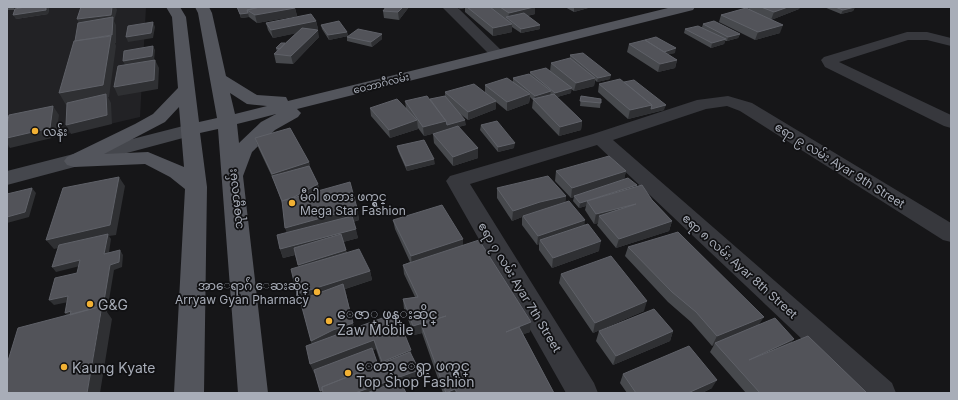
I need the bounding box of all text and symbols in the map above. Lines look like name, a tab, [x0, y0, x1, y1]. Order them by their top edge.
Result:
street label: ဝေဘာဂီလမ်း	[352, 69, 410, 96]
street label: ဧရာ ၉ လမ်း Ayar 9th Street	[771, 118, 908, 214]
place label: လန်း	[43, 123, 68, 142]
marker: လန်း	[30, 126, 40, 136]
street label: သုဓမ္မာလမ်း	[223, 168, 249, 230]
place label: မီဂါ စတား ဖက္ရွင္ Mega Star Fashion	[300, 188, 406, 218]
marker: မီဂါ စတား ဖက္ရွင္ Mega Star Fashion	[287, 198, 297, 208]
street label: ဧရာ ၈ လမ်း Ayar 8th Street	[677, 210, 801, 324]
street label: ဧရာ ၇ လမ်း Ayar 7th Street	[473, 219, 566, 356]
place label: အာေရာဂ်ံ ေဆးဆိုင္ Arryaw Gyan Pharmacy	[175, 277, 309, 307]
marker: အာေရာဂ်ံ ေဆးဆိုင္ Arryaw Gyan Pharmacy	[312, 287, 322, 297]
place label: G&G	[98, 296, 128, 313]
marker: G&G	[85, 299, 95, 309]
place label: ေဇာ္ ဖုန္းဆိုင္ Zaw Mobile	[337, 304, 438, 338]
marker: ေဇာ္ ဖုန္းဆိုင္ Zaw Mobile	[324, 316, 334, 326]
place label: ေတာ့ ေရွာ့ ဖက္ရွင္ Top Shop Fashion	[356, 357, 475, 390]
place label: Kaung Kyate	[72, 359, 155, 376]
marker: Kaung Kyate	[59, 362, 69, 372]
marker: ေတာ့ ေရွာ့ ဖက္ရွင္ Top Shop Fashion	[343, 368, 353, 378]

